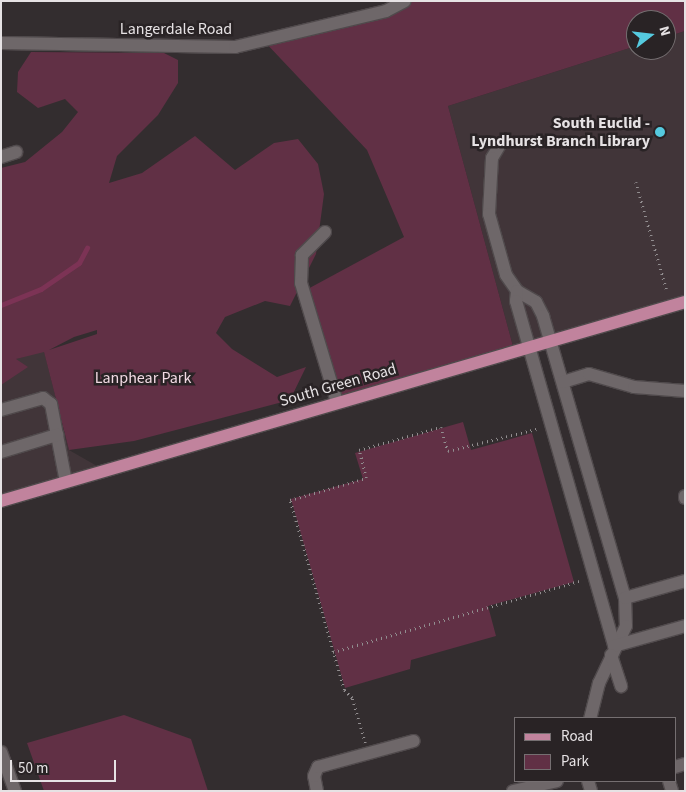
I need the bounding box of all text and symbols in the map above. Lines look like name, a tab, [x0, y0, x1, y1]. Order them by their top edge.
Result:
north arrow	[626, 10, 676, 60]
street label: Langerdale Road	[120, 19, 232, 39]
text: N	[654, 24, 675, 38]
place label: South Euclid - Lyndhurst Branch Library	[471, 113, 650, 151]
marker: South Euclid - Lyndhurst Branch Library	[654, 126, 666, 138]
street label: South Green Road	[277, 359, 399, 411]
park label: Lanphear Park	[95, 368, 191, 388]
legend	[514, 717, 676, 782]
text: Road	[561, 726, 593, 747]
scale bar	[12, 750, 119, 782]
text: Park	[561, 751, 589, 772]
text: 50 m	[18, 758, 48, 779]

